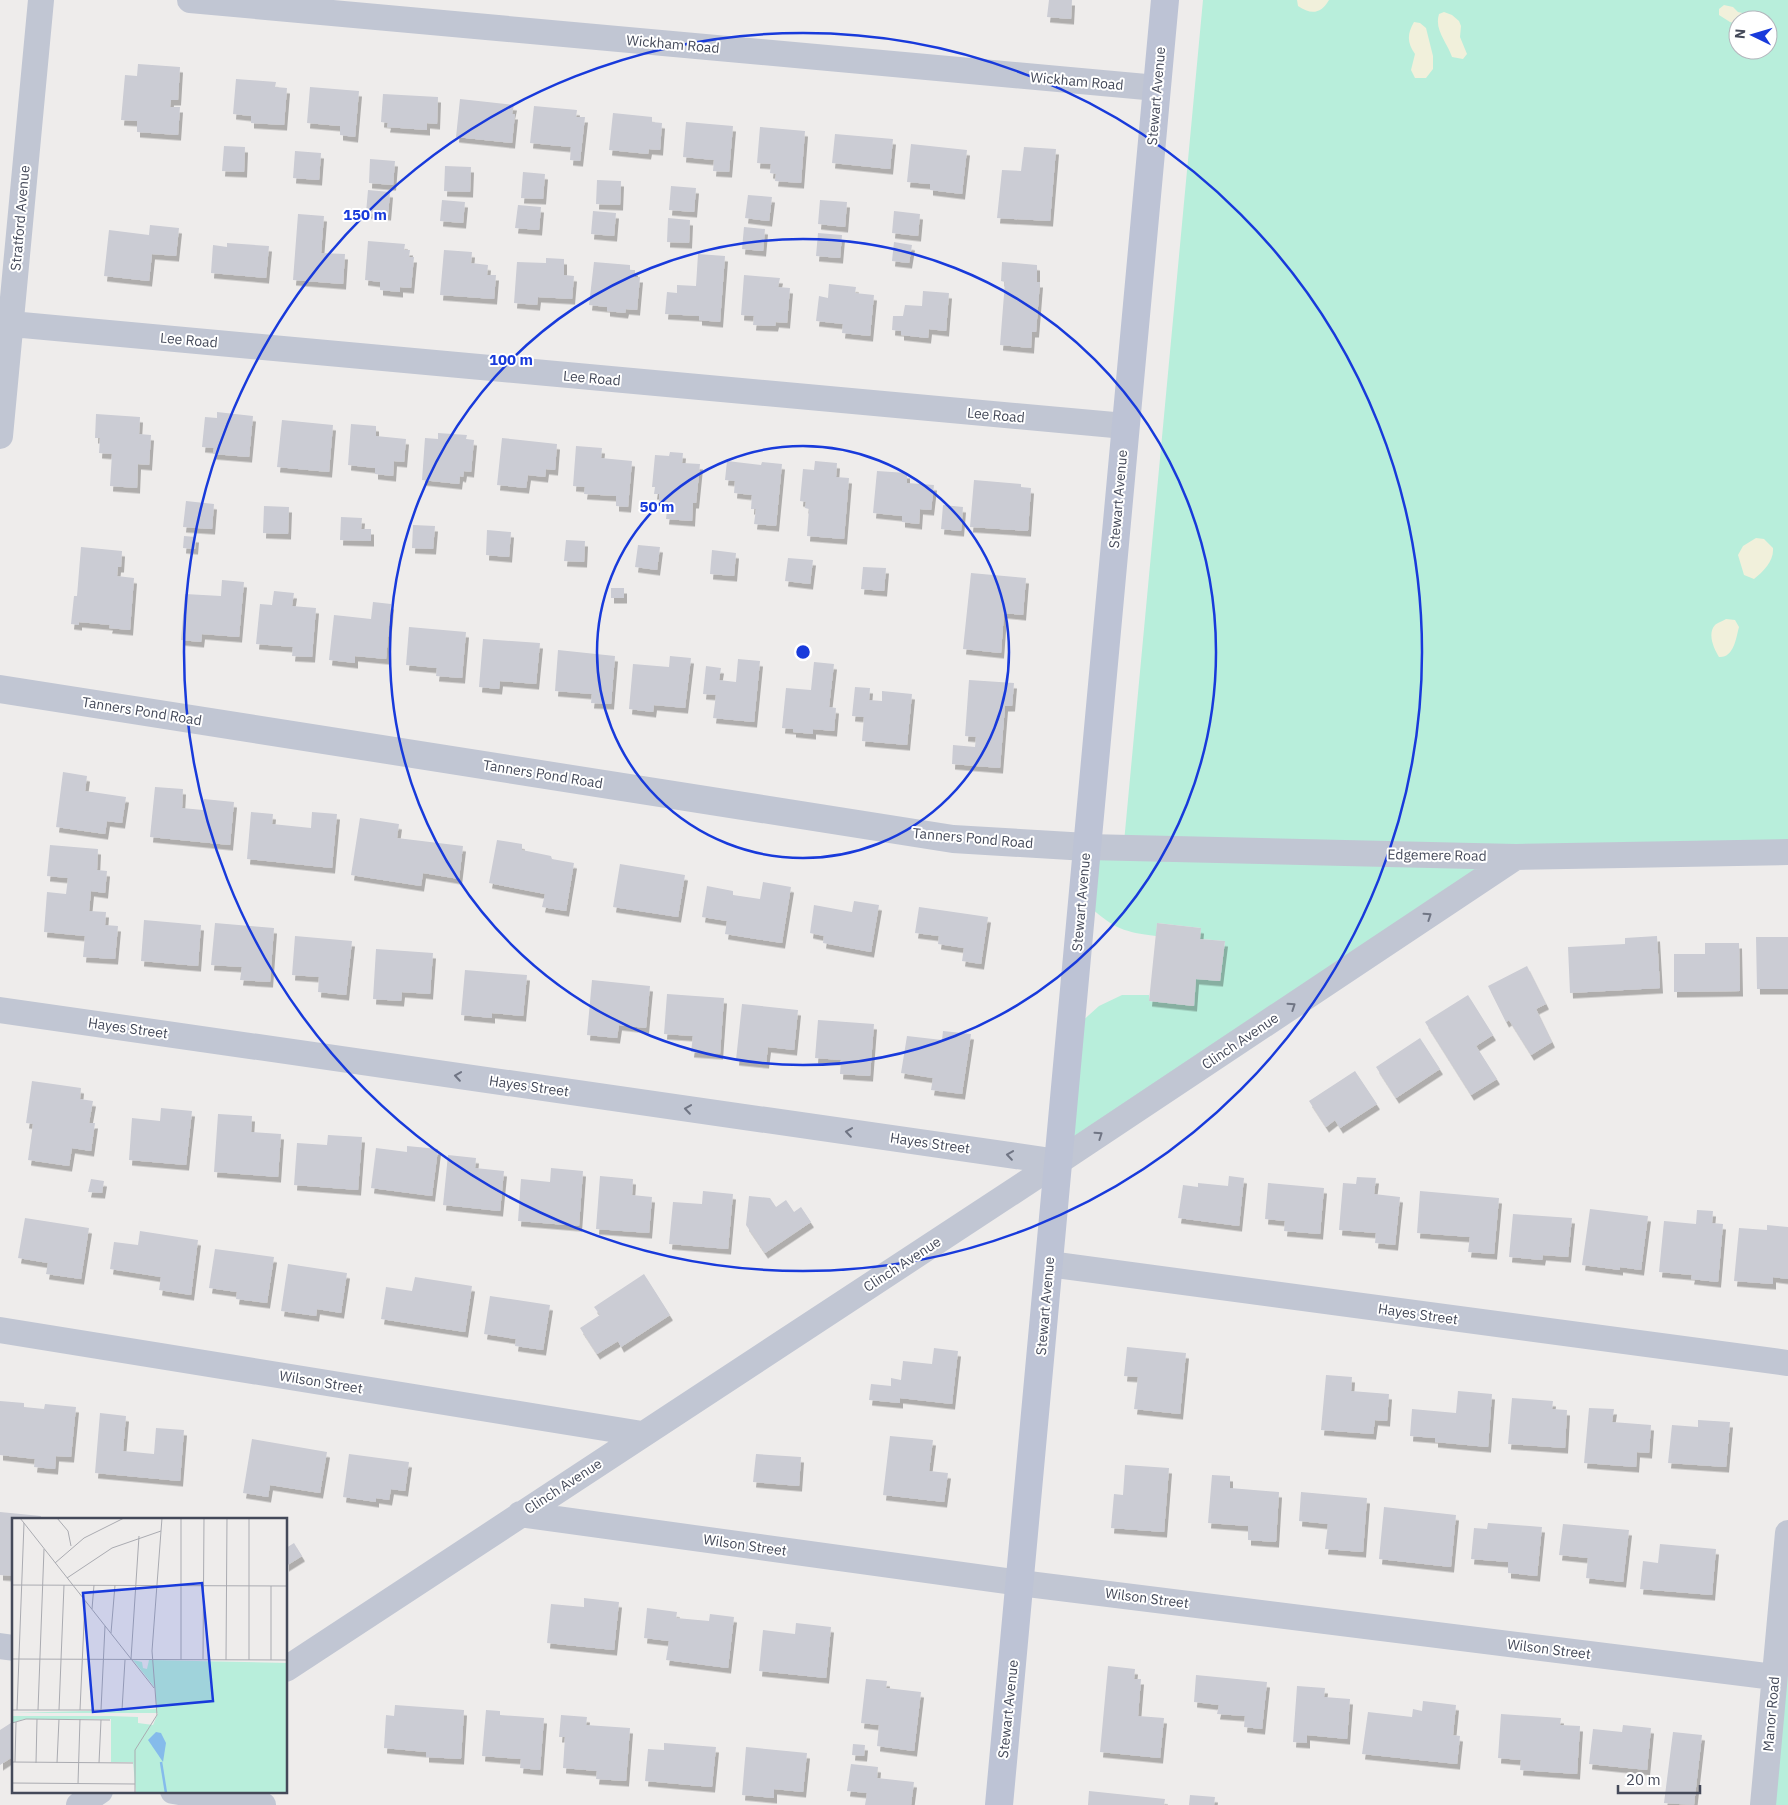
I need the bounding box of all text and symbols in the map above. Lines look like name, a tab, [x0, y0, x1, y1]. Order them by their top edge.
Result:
north arrow	[1728, 10, 1778, 60]
text: N	[1731, 28, 1749, 40]
street label: Wickham Road	[626, 31, 720, 57]
street label: Stewart Avenue	[1143, 46, 1169, 146]
street label: Wickham Road	[1030, 68, 1124, 94]
street label: Stratford Avenue	[6, 164, 34, 272]
text: 150 m	[343, 205, 387, 224]
street label: Lee Road	[159, 329, 219, 351]
text: 100 m	[489, 350, 533, 369]
street label: Lee Road	[562, 367, 622, 389]
street label: Lee Road	[966, 404, 1026, 426]
street label: Stewart Avenue	[1105, 449, 1131, 549]
text: 50 m	[640, 497, 674, 516]
centre of rings	[794, 643, 812, 661]
street label: Tanners Pond Road	[81, 693, 203, 729]
street label: Tanners Pond Road	[482, 756, 604, 792]
street label: Tanners Pond Road	[912, 824, 1034, 852]
street label: Edgemere Road	[1387, 845, 1487, 865]
street label: Stewart Avenue	[1068, 852, 1094, 952]
one-way arrow	[1422, 913, 1431, 922]
one-way arrow	[1287, 1003, 1296, 1012]
street label: Clinch Avenue	[1198, 1008, 1282, 1073]
street label: Hayes Street	[87, 1013, 169, 1043]
one-way arrow	[454, 1071, 462, 1081]
street label: Hayes Street	[488, 1071, 570, 1101]
one-way arrow	[684, 1104, 692, 1114]
one-way arrow	[845, 1127, 853, 1138]
street label: Hayes Street	[889, 1128, 971, 1158]
one-way arrow	[1093, 1132, 1102, 1141]
one-way arrow	[1005, 1150, 1013, 1161]
street label: Clinch Avenue	[860, 1232, 944, 1296]
street label: Stewart Avenue	[1032, 1256, 1058, 1356]
street label: Hayes Street	[1377, 1299, 1459, 1329]
street label: Wilson Street	[278, 1367, 364, 1397]
street label: Clinch Avenue	[521, 1454, 605, 1518]
inset map	[12, 1518, 288, 1792]
street label: Wilson Street	[702, 1530, 788, 1560]
street label: Wilson Street	[1104, 1584, 1190, 1612]
street label: Wilson Street	[1506, 1635, 1592, 1663]
street label: Stewart Avenue	[994, 1659, 1022, 1759]
street label: Manor Road	[1759, 1676, 1783, 1752]
scale bar	[1618, 1762, 1700, 1794]
text: 20 m	[1626, 1770, 1661, 1789]

